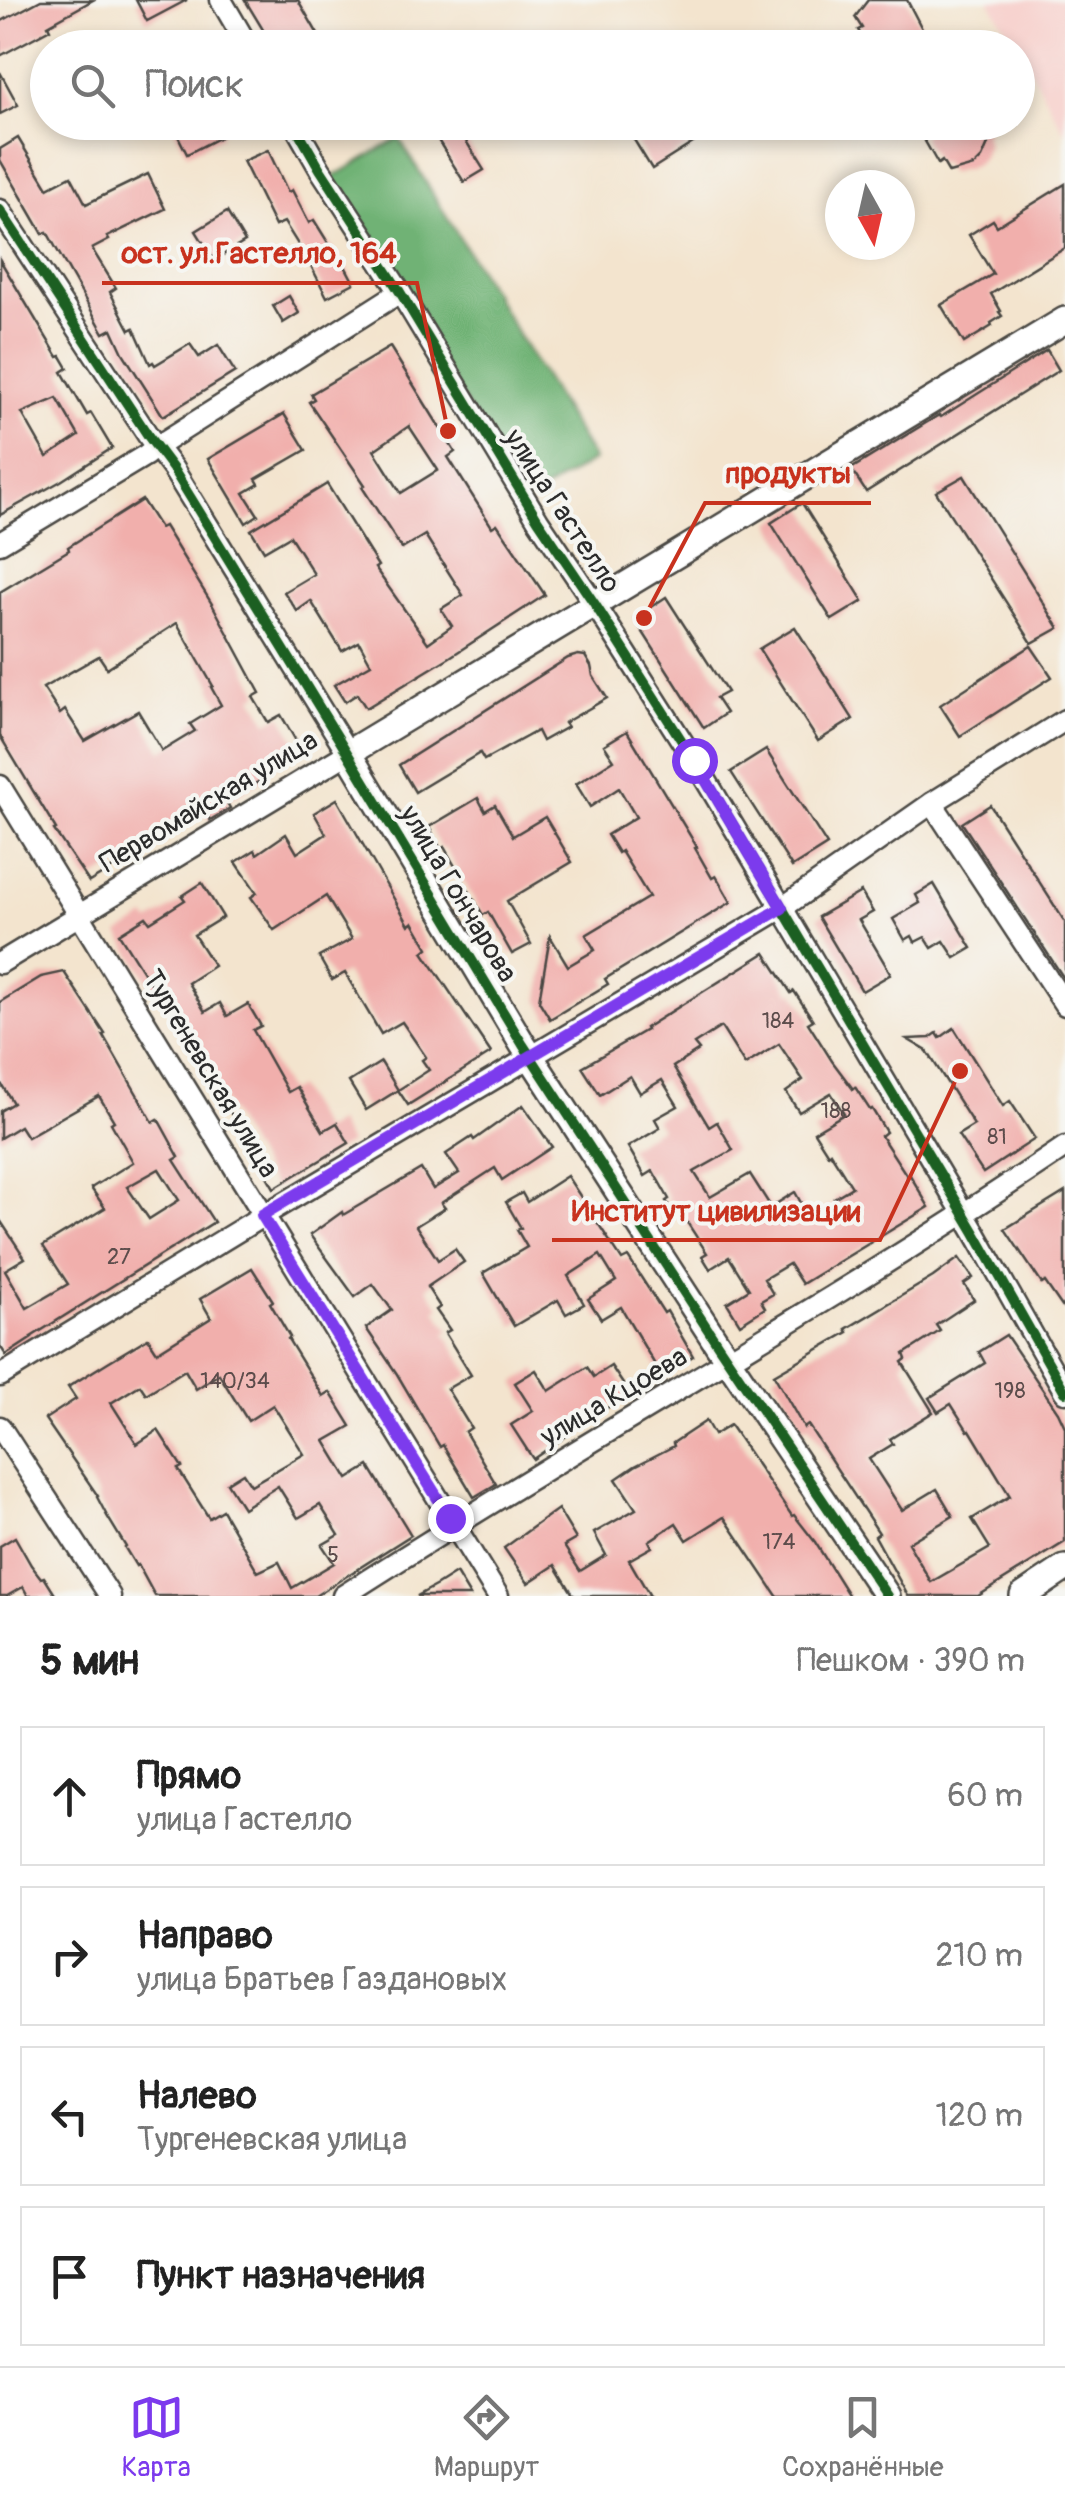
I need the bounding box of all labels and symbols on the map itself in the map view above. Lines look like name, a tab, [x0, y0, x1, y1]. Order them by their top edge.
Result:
north arrow	[825, 170, 915, 260]
callout: ост. ул.Гастелло, 164	[102, 223, 417, 283]
text: ост. ул.Гастелло, 164	[120, 235, 397, 272]
street label: улица Гастелло	[496, 422, 628, 599]
callout: продукты	[705, 443, 871, 503]
text: продукты	[725, 455, 851, 492]
street label: Первомайская улица	[94, 723, 324, 881]
route start	[672, 738, 718, 784]
street label: улица Гончарова	[391, 798, 525, 989]
street label: Тургеневская улица	[134, 964, 286, 1184]
house number: 184	[762, 1007, 794, 1035]
house number: 188	[821, 1097, 851, 1125]
house number: 81	[987, 1123, 1007, 1151]
callout: Институт цивилизации	[552, 1180, 880, 1240]
text: Институт цивилизации	[572, 1193, 861, 1230]
house number: 27	[107, 1243, 131, 1271]
street label: улица Кцоева	[533, 1339, 694, 1455]
house number: 140/34	[200, 1367, 270, 1395]
house number: 198	[994, 1377, 1026, 1405]
route end	[428, 1496, 474, 1542]
house number: 174	[762, 1528, 796, 1556]
house number: 5	[327, 1541, 339, 1569]

